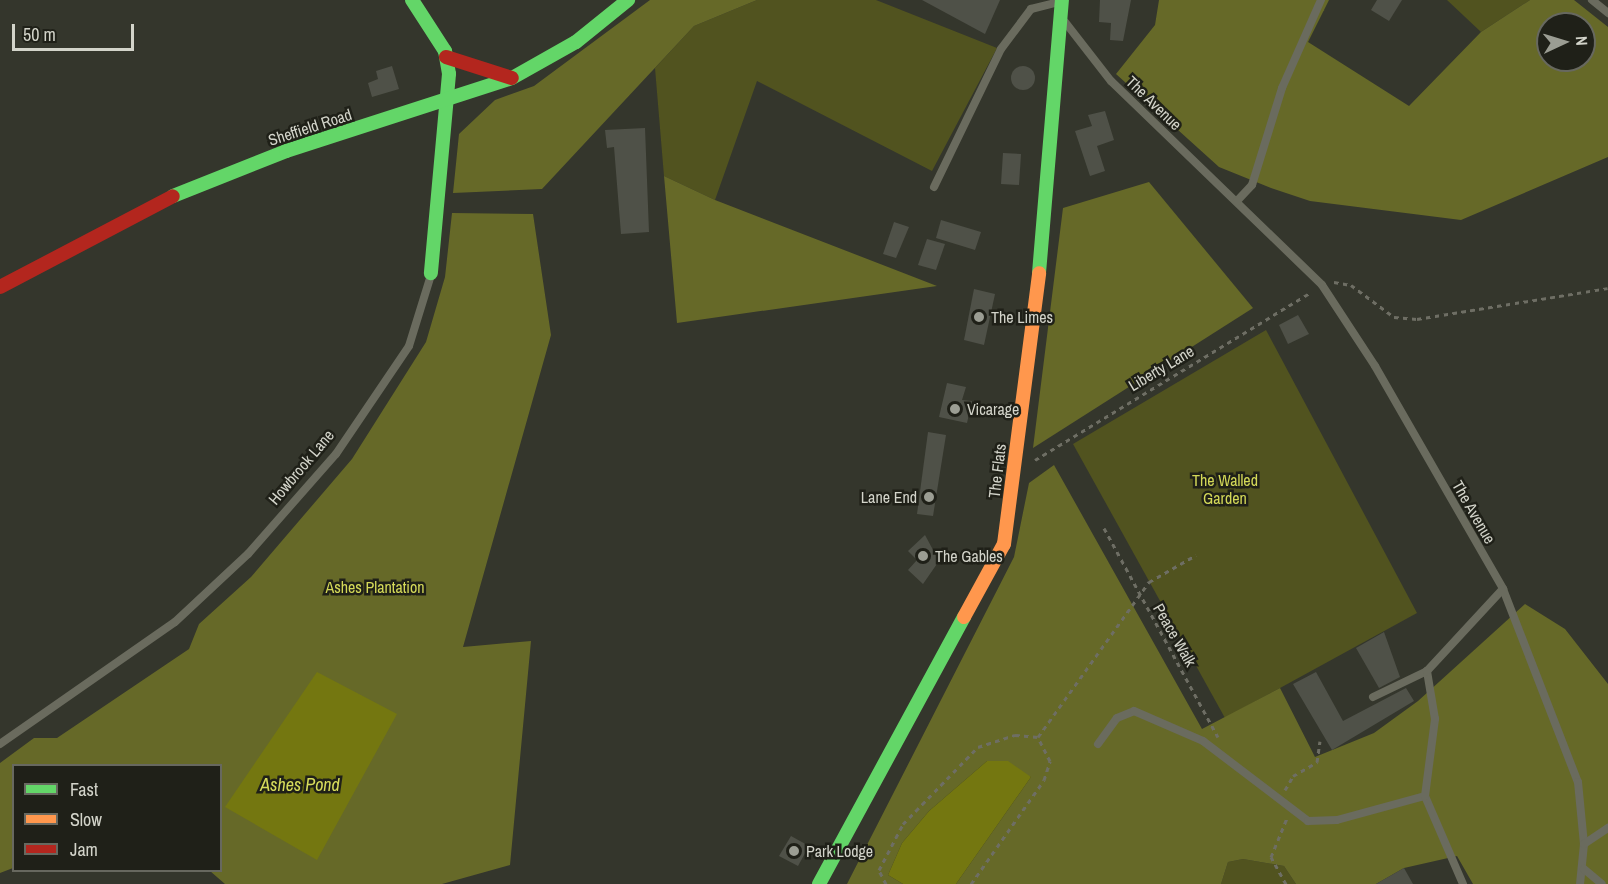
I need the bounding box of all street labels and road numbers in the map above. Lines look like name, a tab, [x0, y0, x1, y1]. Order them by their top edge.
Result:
street label: The Avenue	[1122, 72, 1186, 134]
street label: Sheffield Road	[266, 104, 354, 150]
street label: Liberty Lane	[1125, 341, 1197, 395]
street label: Howbrook Lane	[264, 426, 338, 508]
street label: The Flats	[984, 443, 1010, 499]
street label: The Avenue	[1448, 477, 1500, 547]
street label: Peace Walk	[1149, 600, 1201, 670]

